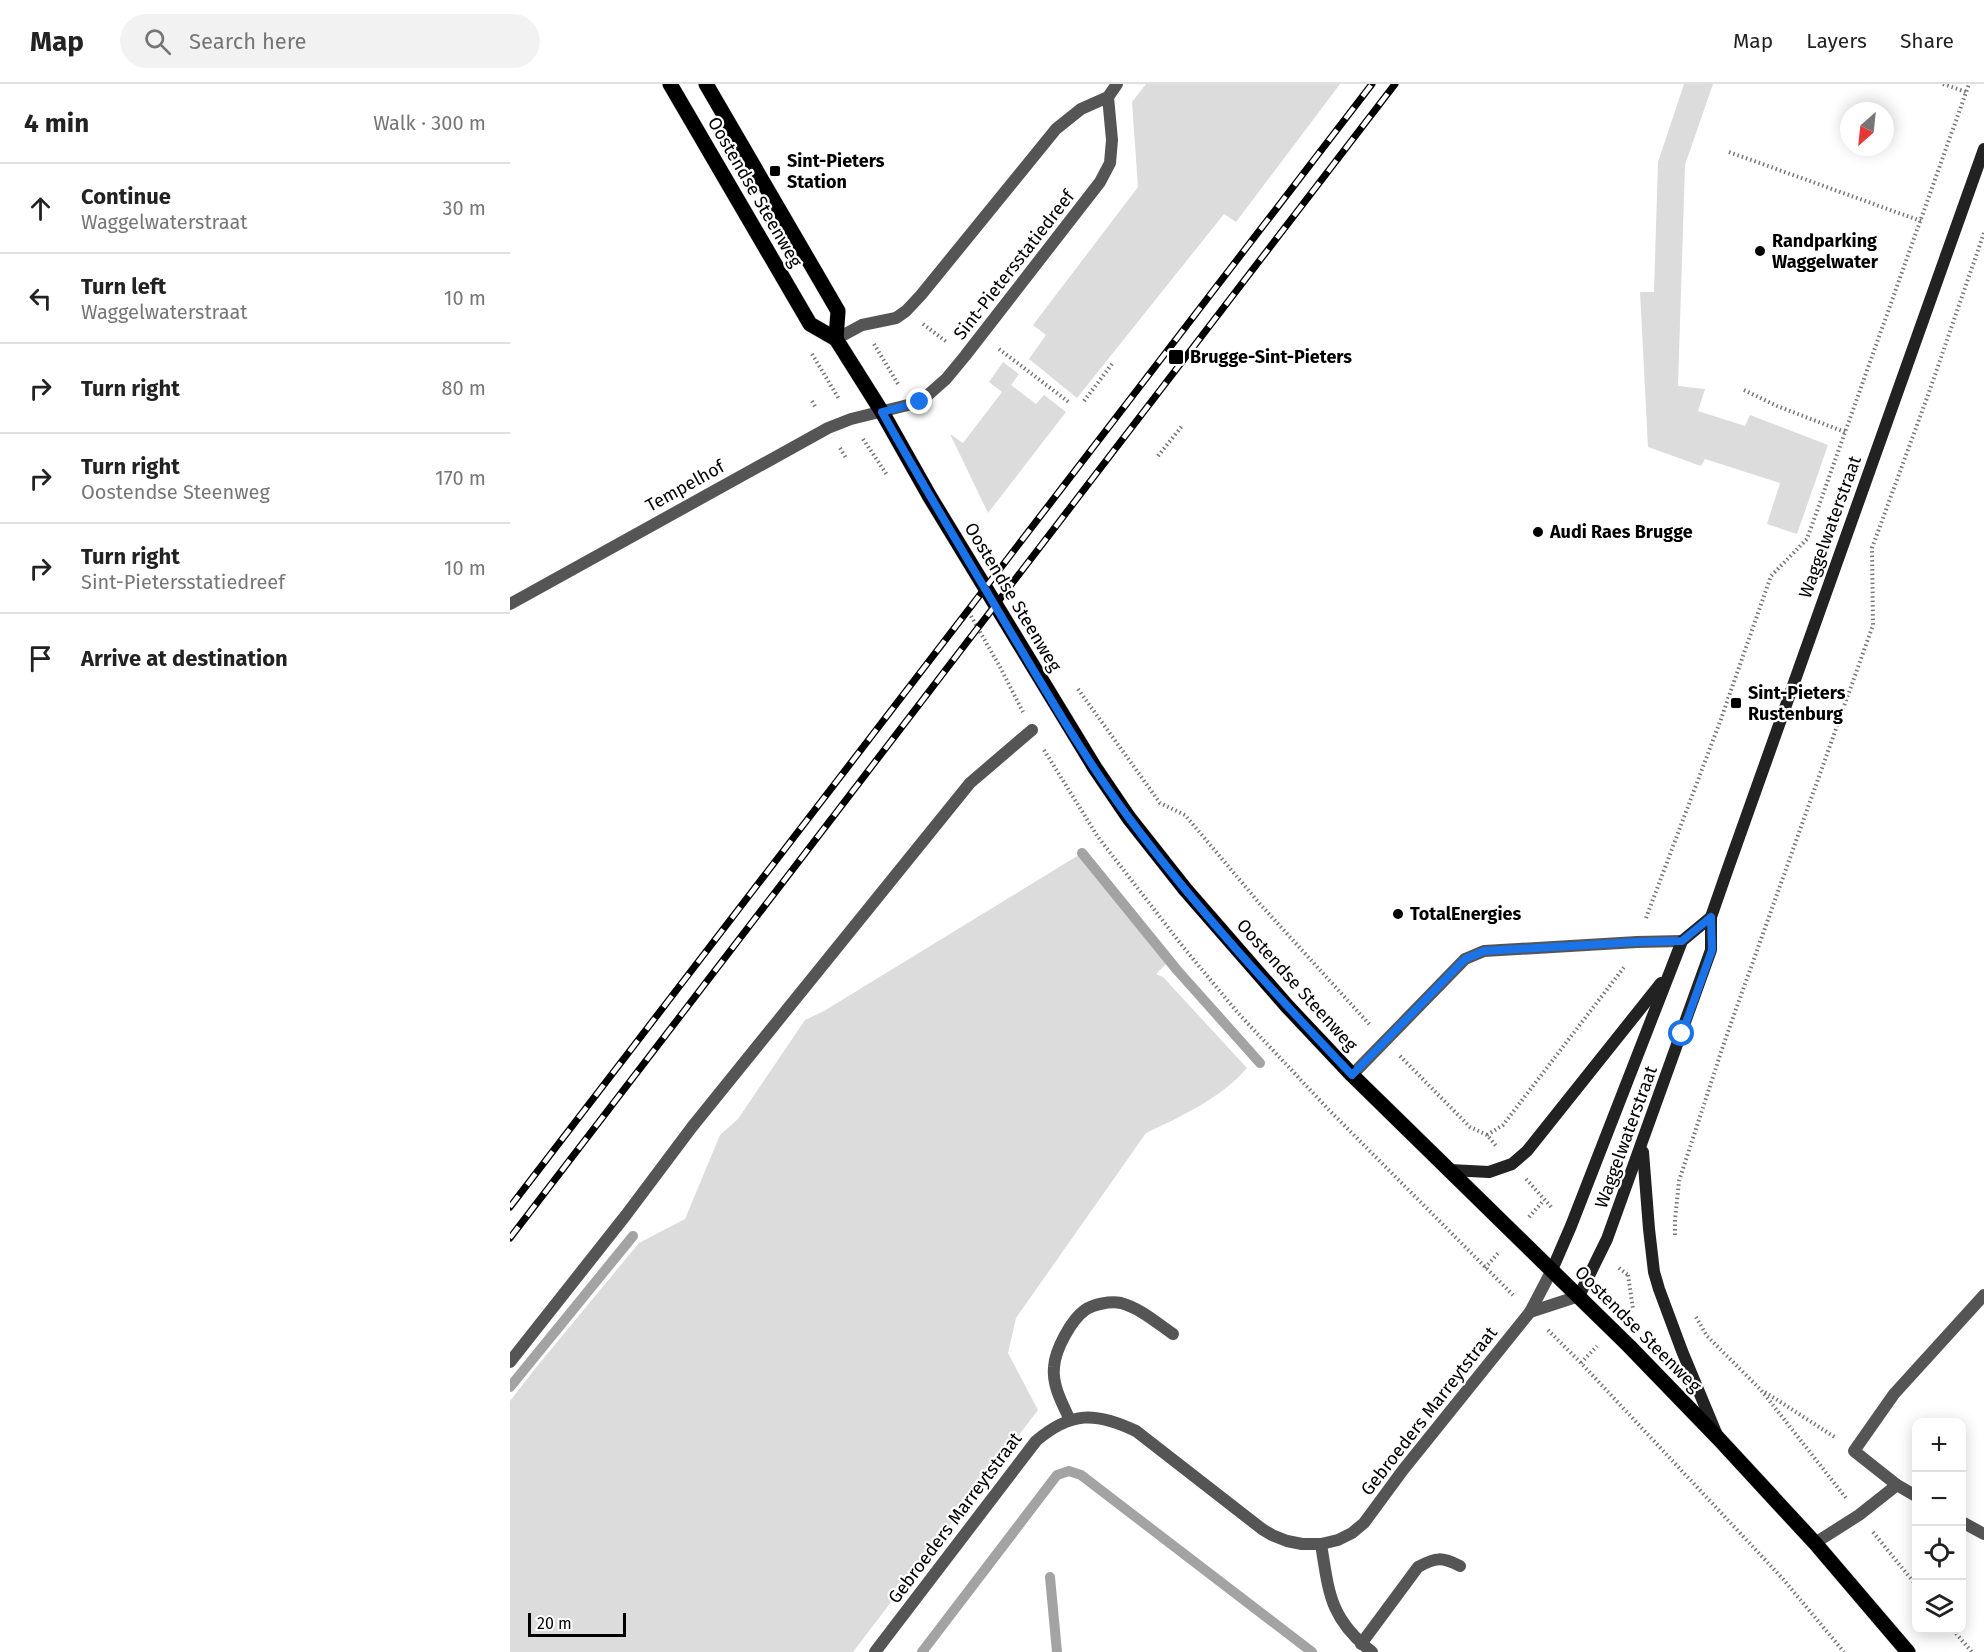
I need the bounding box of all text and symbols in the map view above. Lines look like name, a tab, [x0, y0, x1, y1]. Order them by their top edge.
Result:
search box	[120, 14, 540, 68]
text: Map	[30, 25, 84, 58]
icon: search	[141, 25, 174, 58]
text: Search here	[189, 28, 307, 55]
text: Map	[1733, 28, 1773, 54]
text: Layers	[1806, 28, 1867, 54]
text: Share	[1900, 28, 1954, 54]
north arrow	[1840, 102, 1894, 156]
text: 4 min	[24, 108, 89, 139]
text: Walk · 300 m	[373, 111, 486, 135]
street label: Oostendse Steenweg	[703, 113, 807, 272]
place label: Sint-Pieters Station	[787, 150, 885, 193]
marker: Sint-Pieters Station	[768, 164, 782, 178]
text: Continue	[81, 183, 171, 210]
street label: Sint-Pietersstatiedreef	[949, 184, 1080, 344]
icon: ahead	[24, 192, 57, 225]
text: 30 m	[442, 196, 486, 220]
text: Waggelwaterstraat	[81, 210, 248, 234]
place label: Randparking Waggelwater	[1772, 230, 1879, 273]
marker: Randparking Waggelwater	[1753, 244, 1767, 258]
text: Turn left	[81, 273, 166, 300]
icon: left	[24, 282, 57, 315]
text: 10 m	[444, 286, 486, 310]
text: Waggelwaterstraat	[81, 300, 248, 324]
place label: Brugge-Sint-Pieters	[1190, 346, 1352, 368]
marker: Brugge-Sint-Pieters	[1167, 348, 1185, 366]
icon: right	[24, 372, 57, 405]
text: Turn right	[81, 375, 180, 402]
text: 80 m	[441, 376, 486, 400]
route end	[906, 388, 932, 414]
street label: Waggelwaterstraat	[1794, 452, 1866, 601]
text: Turn right	[81, 453, 180, 480]
street label: Tempelhof	[642, 454, 730, 517]
icon: right	[24, 462, 57, 495]
text: 170 m	[435, 466, 486, 490]
text: Oostendse Steenweg	[81, 480, 270, 504]
street label: Oostendse Steenweg	[960, 518, 1067, 676]
place label: Audi Raes Brugge	[1549, 521, 1693, 543]
marker: Audi Raes Brugge	[1531, 525, 1545, 539]
text: Turn right	[81, 543, 180, 570]
icon: right	[24, 552, 57, 585]
text: 10 m	[444, 556, 486, 580]
text: Sint-Pietersstatiedreef	[81, 570, 285, 594]
icon: arrive	[24, 642, 57, 675]
text: Arrive at destination	[81, 645, 288, 672]
place label: Sint-Pieters Rustenburg	[1748, 682, 1846, 725]
marker: Sint-Pieters Rustenburg	[1729, 696, 1743, 710]
place label: TotalEnergies	[1410, 903, 1522, 925]
marker: TotalEnergies	[1391, 907, 1405, 921]
street label: Oostendse Steenweg	[1232, 914, 1362, 1056]
route start	[1668, 1020, 1694, 1046]
street label: Waggelwaterstraat	[1590, 1062, 1662, 1211]
street label: Oostendse Steenweg	[1570, 1261, 1706, 1397]
street label: Gebroeders Marreytstraat	[1356, 1322, 1502, 1500]
map controls	[1912, 1418, 1966, 1634]
button: +	[1912, 1418, 1966, 1472]
street label: Gebroeders Marreytstraat	[883, 1428, 1027, 1608]
button: −	[1912, 1472, 1966, 1526]
button: locate	[1912, 1526, 1966, 1580]
button: layers	[1912, 1580, 1966, 1634]
scale bar	[528, 1610, 626, 1638]
text: 20 m	[537, 1614, 572, 1633]

